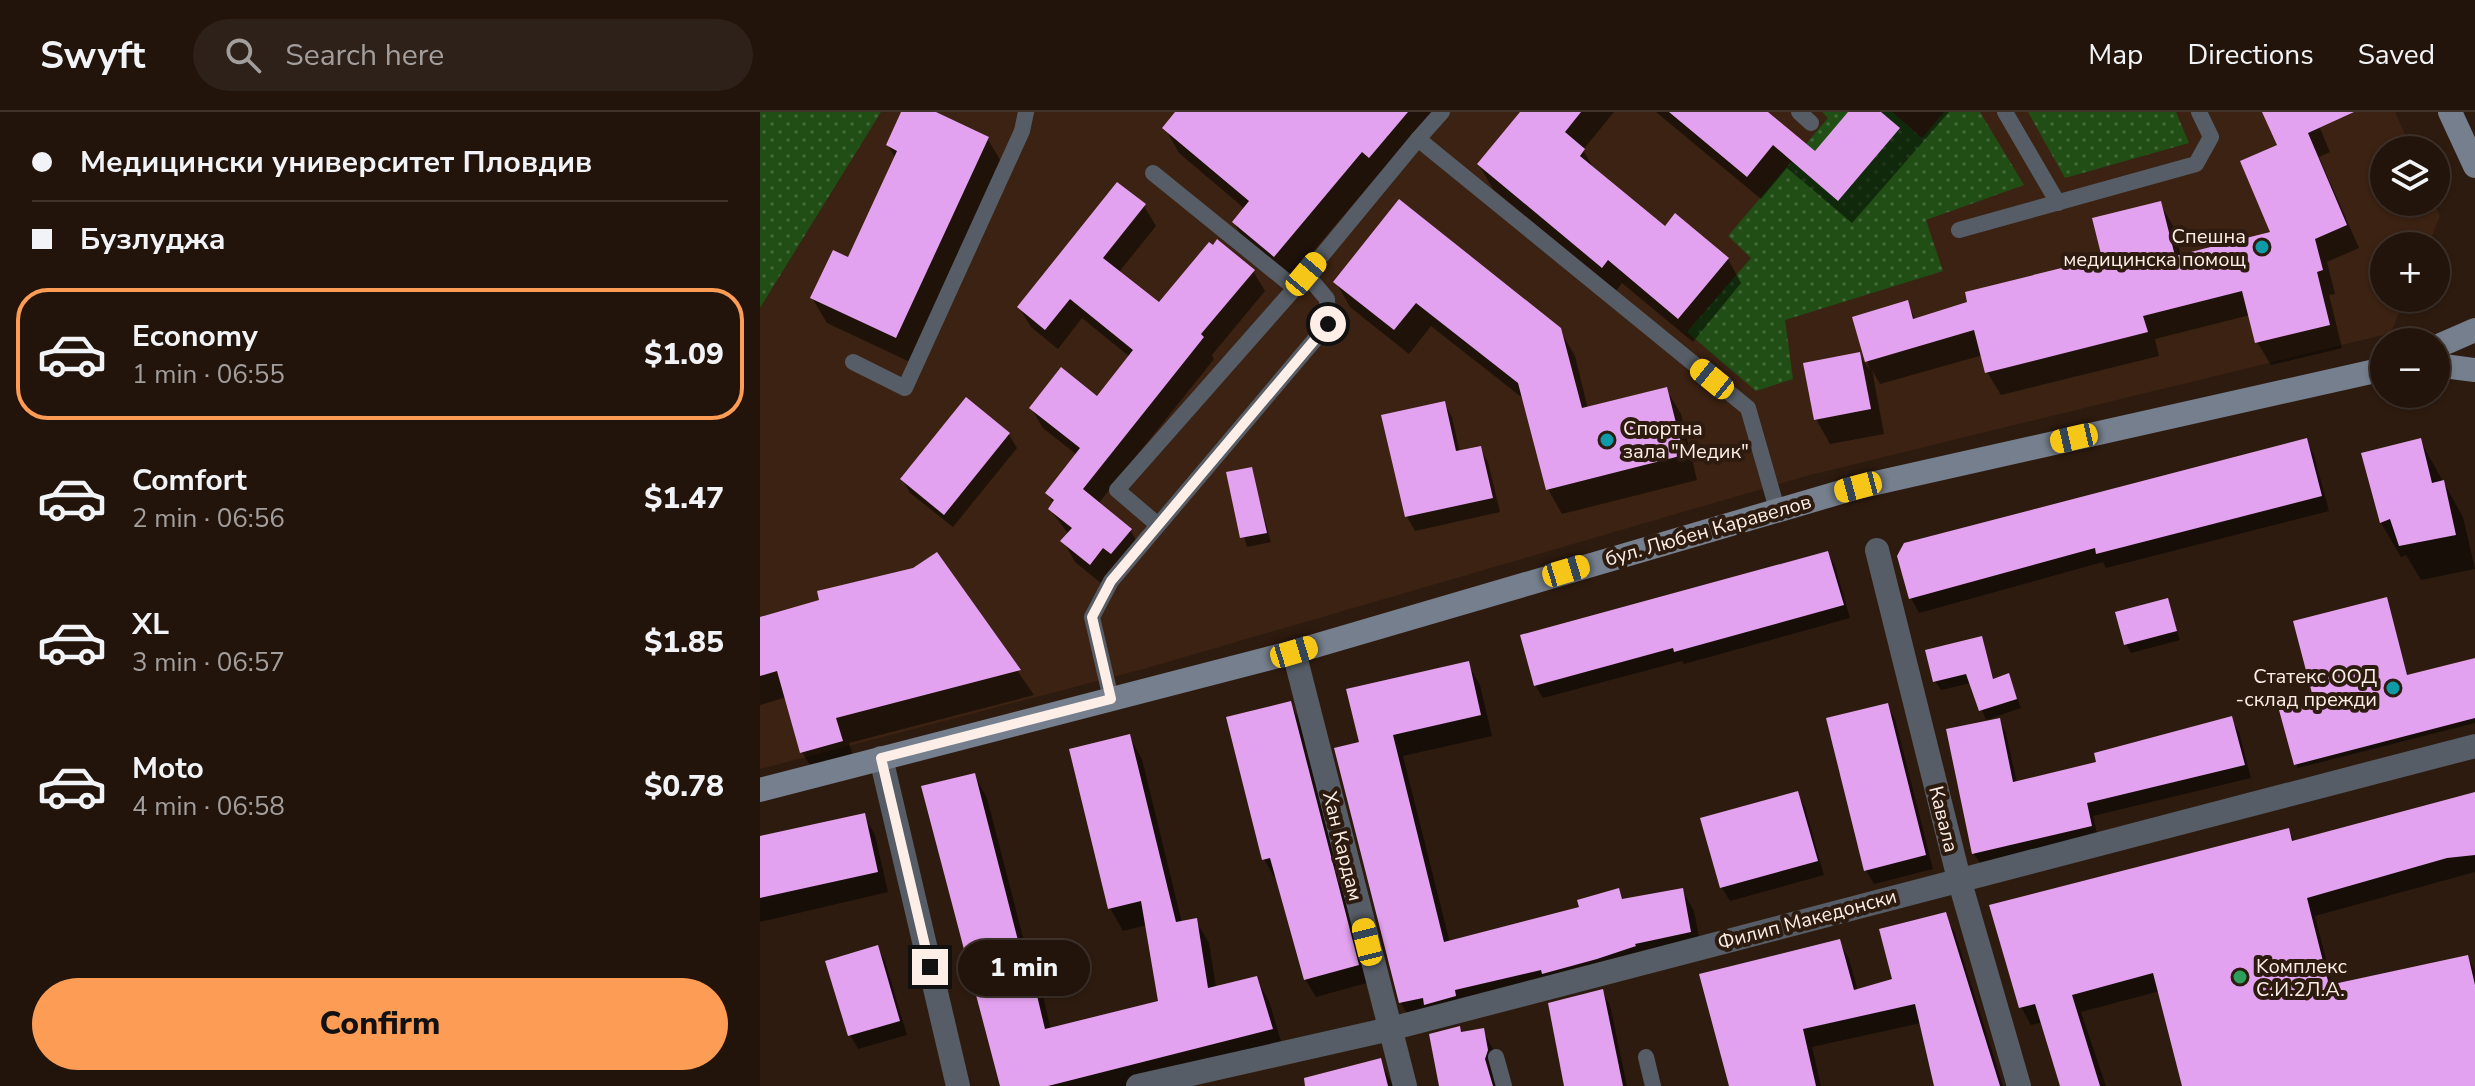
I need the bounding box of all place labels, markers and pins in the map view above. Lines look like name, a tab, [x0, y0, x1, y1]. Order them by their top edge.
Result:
place label: Спешна медицинска помощ	[2063, 223, 2246, 273]
marker: Спешна медицинска помощ	[2253, 238, 2271, 256]
place label: Спортна зала "Медик"	[1623, 415, 1749, 465]
marker: Спортна зала "Медик"	[1598, 431, 1616, 449]
place label: Статекс ООД -склад прежди	[2235, 663, 2377, 713]
marker: Статекс ООД -склад прежди	[2384, 679, 2402, 697]
place label: Kомплекс С.И.2Л.А.	[2256, 953, 2347, 1003]
marker: Kомплекс С.И.2Л.А.	[2231, 968, 2249, 986]

